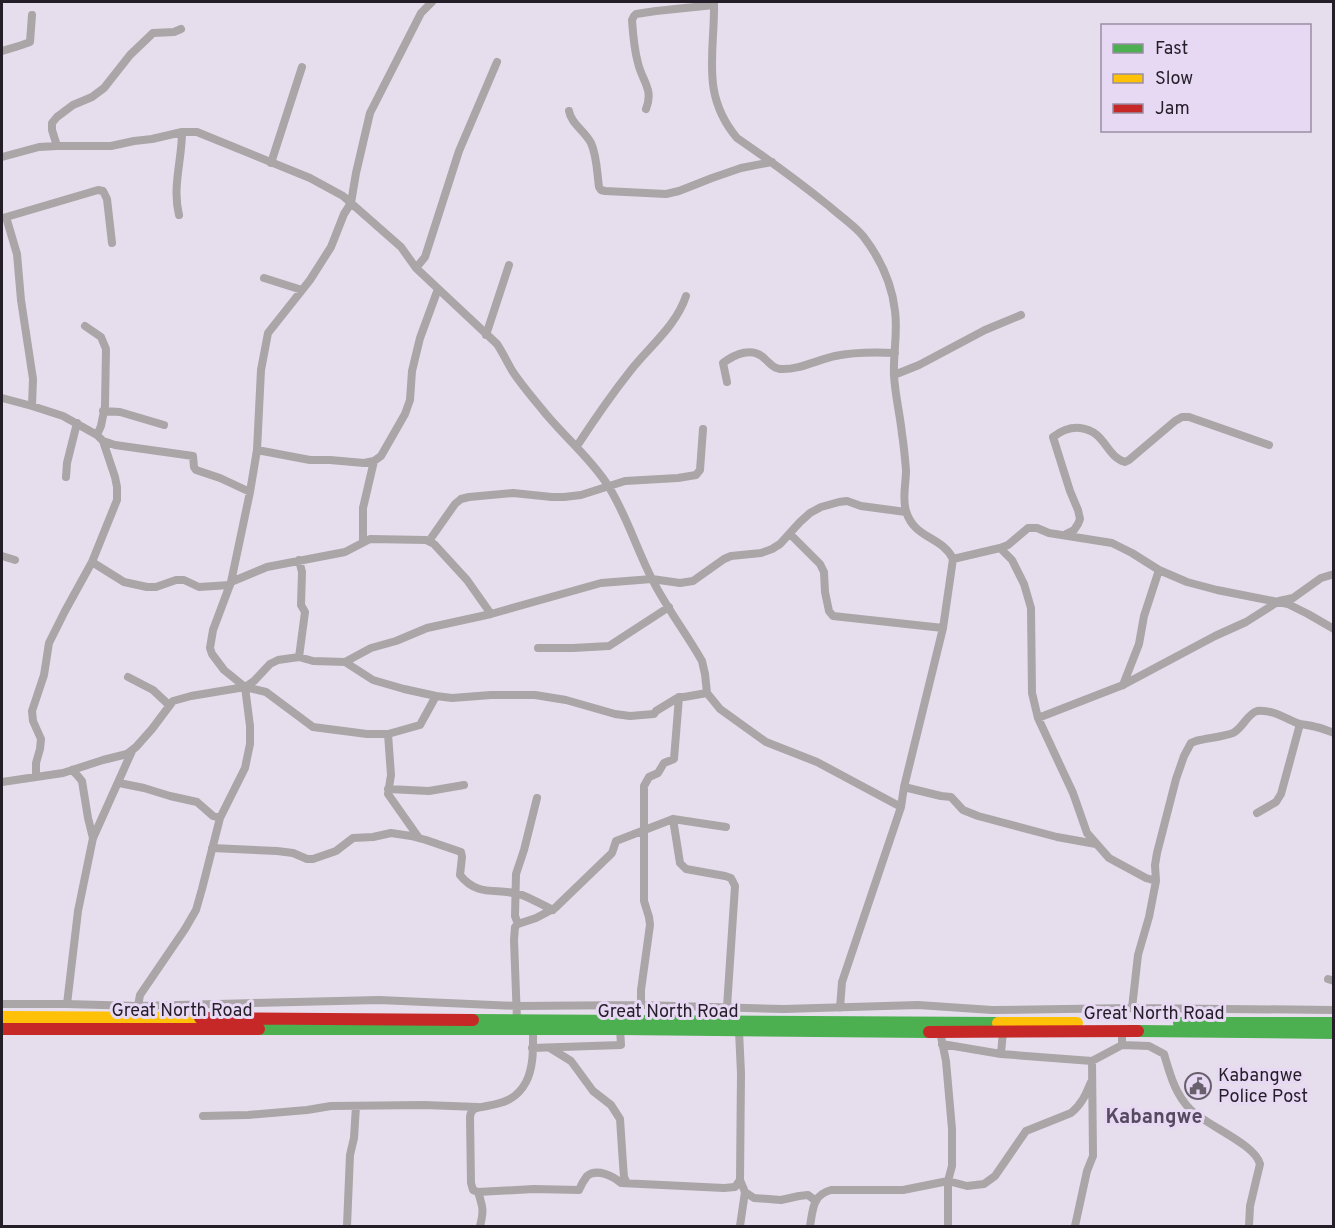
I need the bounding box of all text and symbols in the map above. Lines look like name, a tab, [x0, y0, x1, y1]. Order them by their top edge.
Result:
legend	[1101, 24, 1311, 132]
text: Fast	[1155, 38, 1188, 61]
text: Slow	[1155, 68, 1193, 91]
text: Jam	[1155, 98, 1190, 121]
street label: Great North Road	[111, 1000, 253, 1023]
street label: Great North Road	[597, 1001, 739, 1024]
street label: Great North Road	[1083, 1003, 1225, 1026]
place label: Kabangwe Police Post	[1218, 1065, 1308, 1109]
public building icon: Kabangwe Police Post	[1183, 1071, 1213, 1101]
district label: Kabangwe	[1105, 1105, 1203, 1131]

